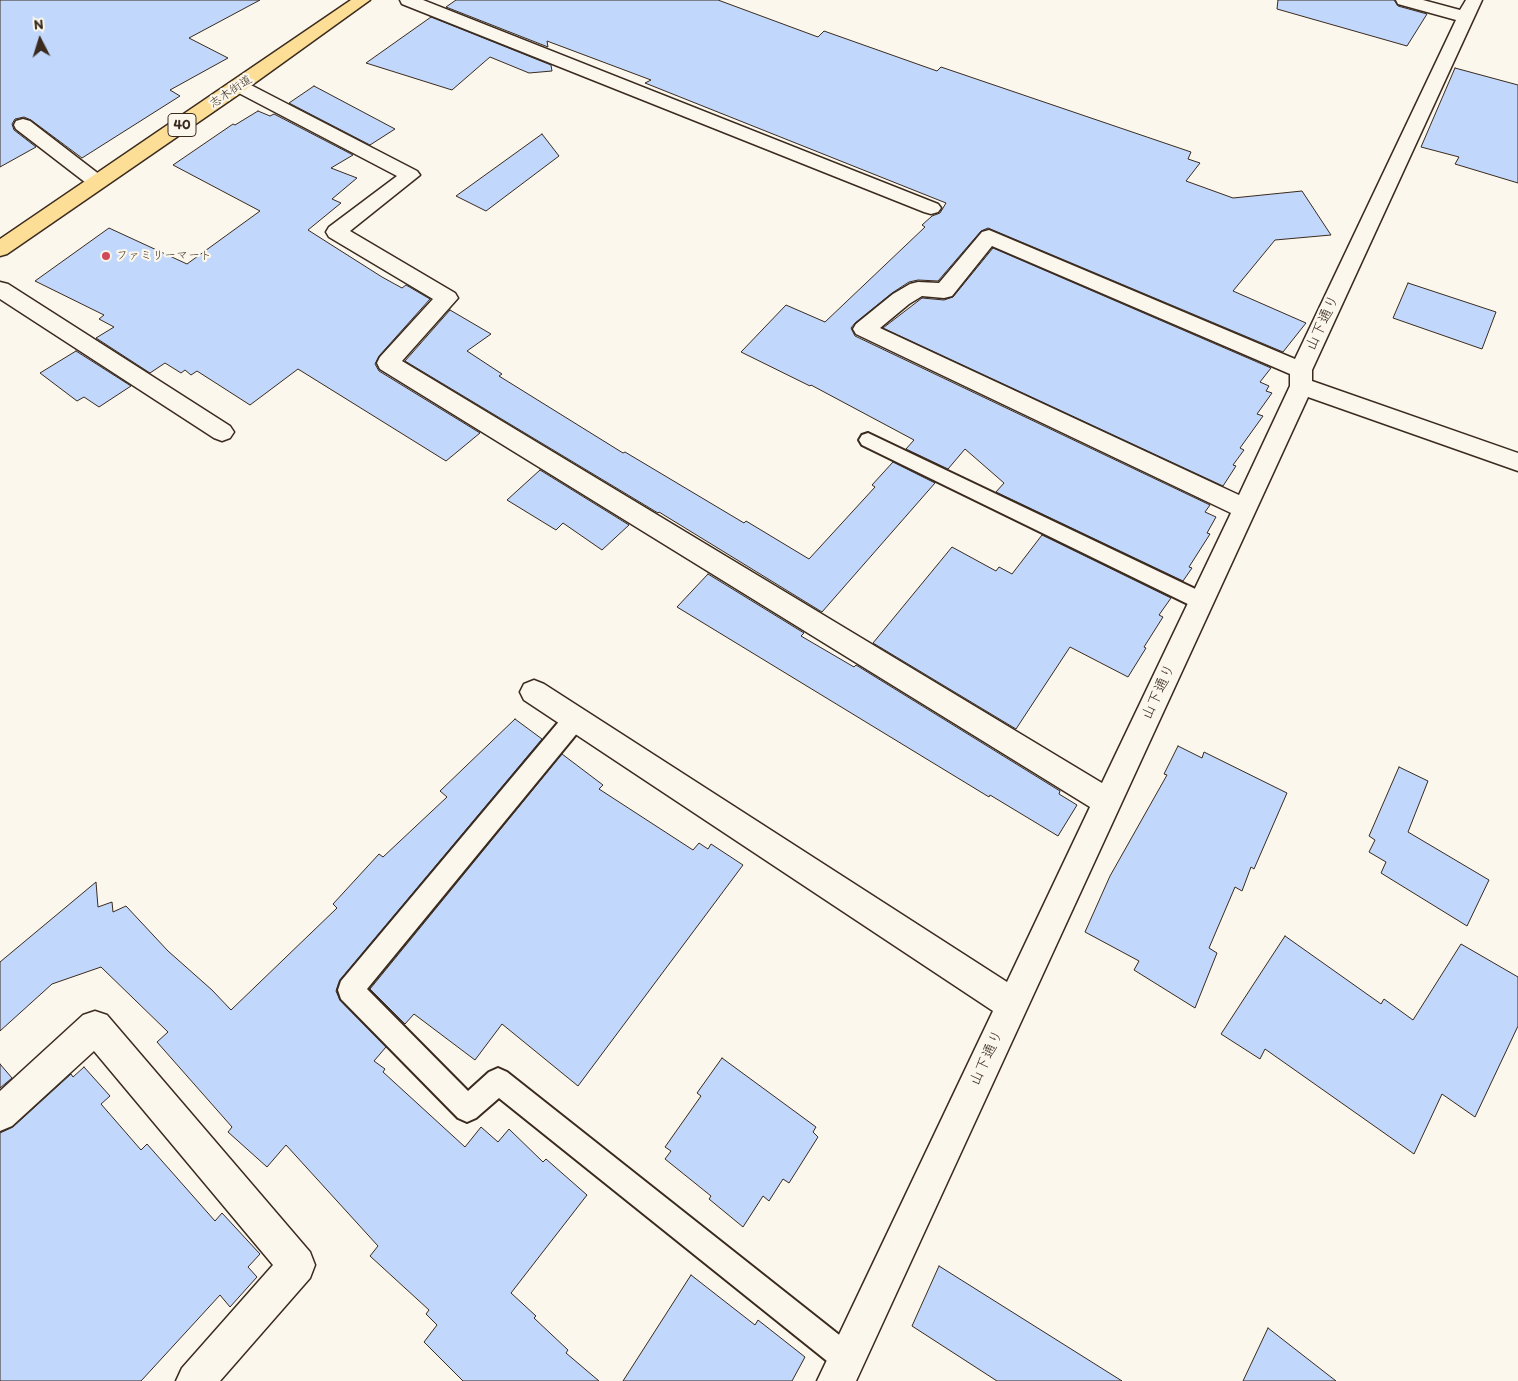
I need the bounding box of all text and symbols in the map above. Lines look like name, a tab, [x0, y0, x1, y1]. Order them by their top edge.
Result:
north arrow	[15, 15, 65, 65]
text: N	[33, 16, 44, 33]
street label: 志木街道	[207, 73, 255, 111]
road number: 40	[168, 114, 196, 136]
place label: ファミリーマート	[116, 249, 212, 263]
marker: ファミリーマート	[100, 250, 112, 262]
street label: 山下通り	[1302, 292, 1344, 354]
street label: 山下通り	[1138, 661, 1180, 723]
street label: 山下通り	[966, 1027, 1008, 1089]

